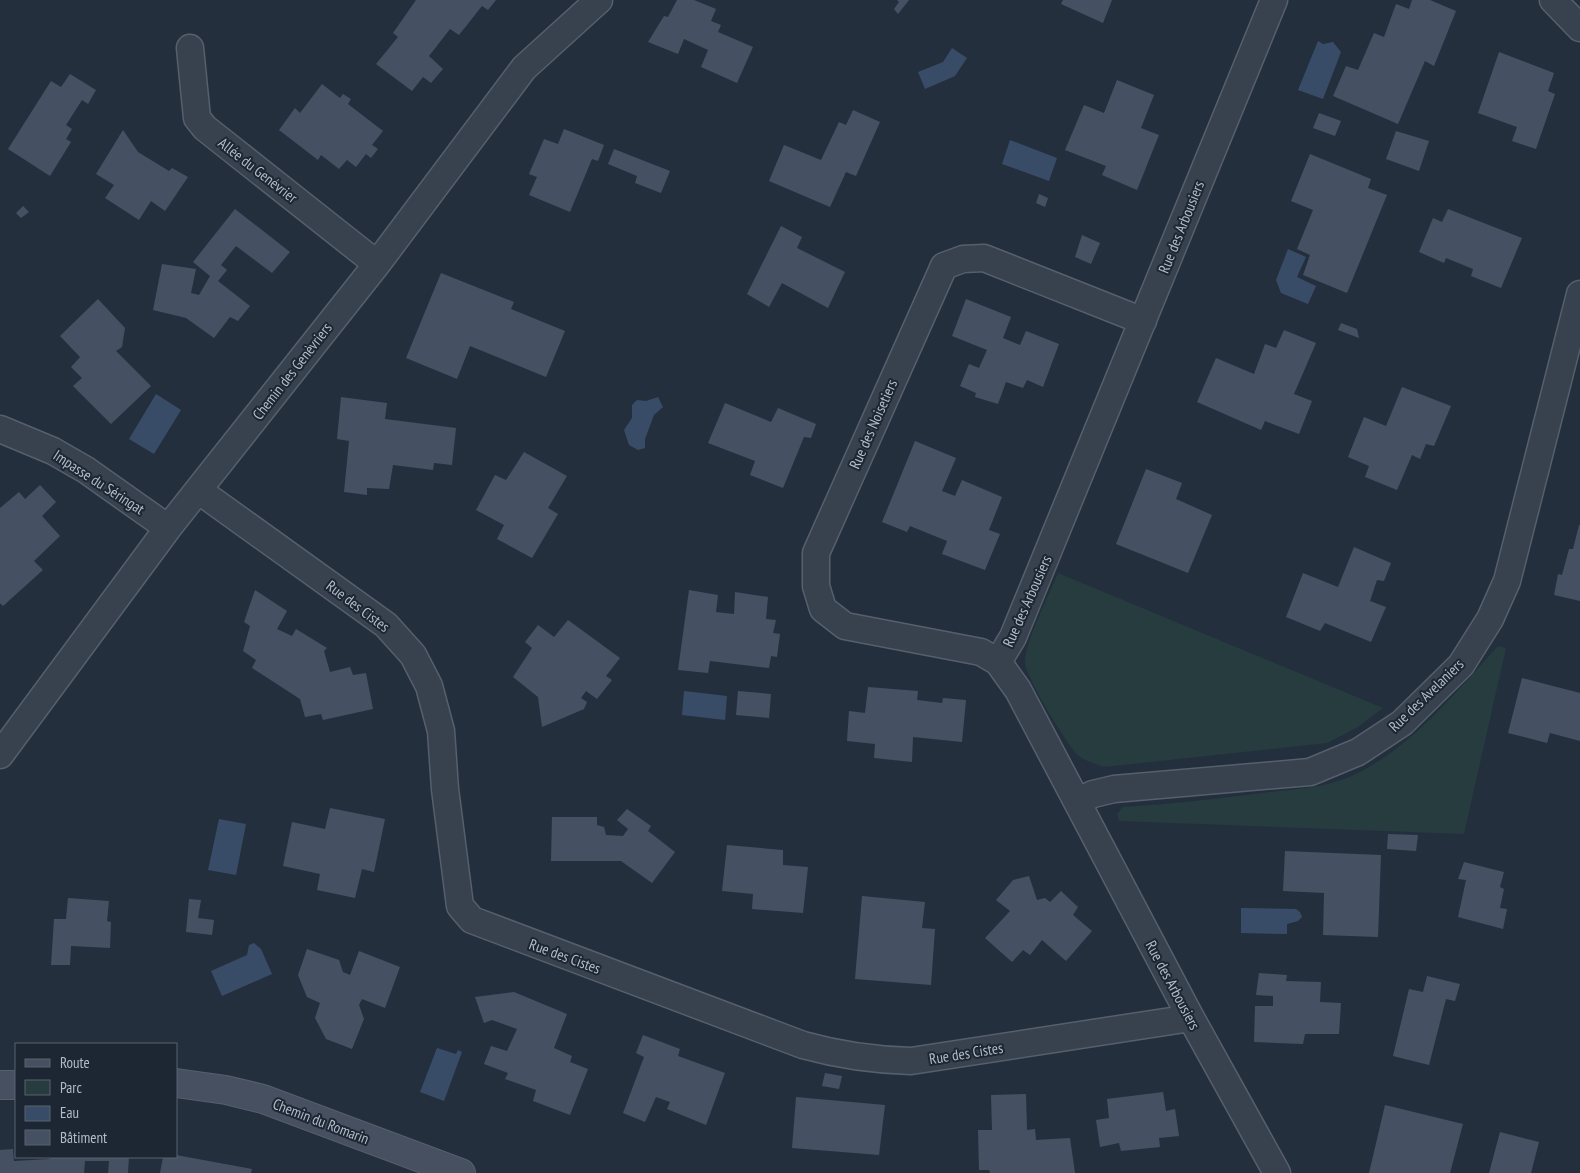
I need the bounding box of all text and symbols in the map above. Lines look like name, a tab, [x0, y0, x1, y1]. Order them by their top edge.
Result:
street label: Allée du Genévrier	[215, 133, 302, 207]
street label: Rue des Arbousiers	[1154, 178, 1208, 276]
street label: Chemin des Genèvriers	[248, 319, 336, 423]
street label: Rue des Noisetiers	[845, 376, 901, 472]
street label: Impasse du Séringat	[50, 446, 148, 518]
street label: Rue des Arbousiers	[998, 552, 1056, 650]
street label: Rue des Cistes	[323, 576, 393, 636]
street label: Rue des Avelaniers	[1385, 654, 1467, 736]
street label: Rue des Cistes	[527, 934, 603, 978]
street label: Rue des Arbousiers	[1142, 937, 1204, 1033]
street label: Rue des Cistes	[928, 1038, 1004, 1068]
legend	[15, 1043, 178, 1158]
text: Route	[60, 1053, 90, 1072]
text: Parc	[60, 1078, 82, 1097]
street label: Chemin du Romarin	[270, 1094, 372, 1148]
text: Eau	[60, 1103, 79, 1122]
text: Bâtiment	[60, 1128, 107, 1147]

